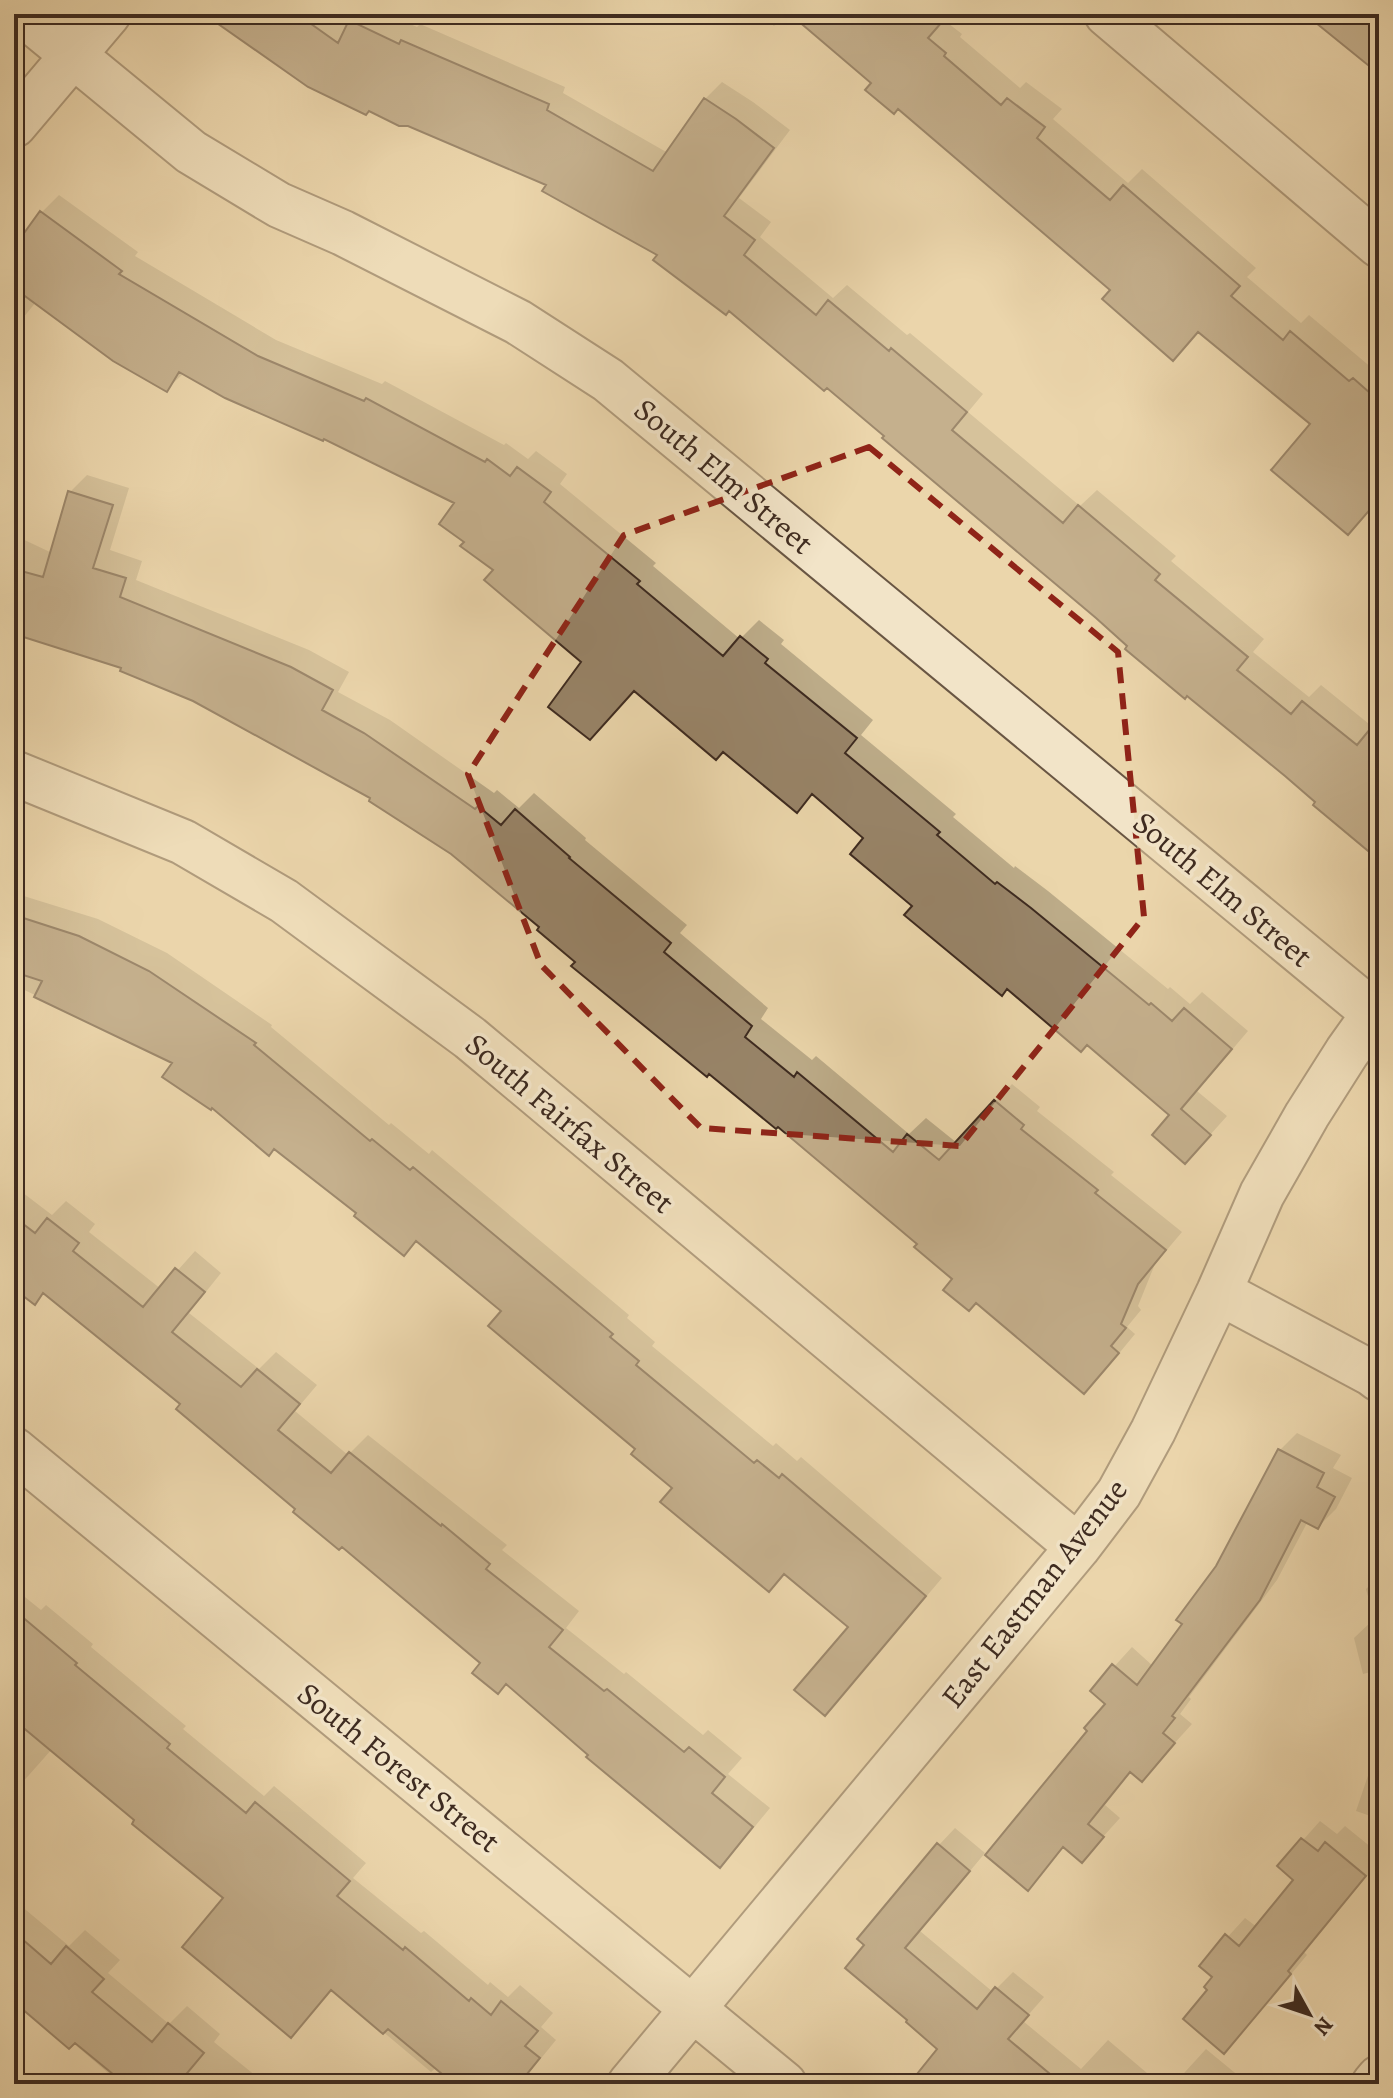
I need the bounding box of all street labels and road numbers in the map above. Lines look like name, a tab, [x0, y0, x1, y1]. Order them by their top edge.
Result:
street label: South Elm Street	[625, 388, 823, 564]
street label: South Elm Street	[1124, 801, 1322, 977]
street label: South Fairfax Street	[456, 1023, 684, 1223]
street label: East Eastman Avenue	[930, 1469, 1138, 1717]
street label: South Forest Street	[288, 1672, 510, 1862]

